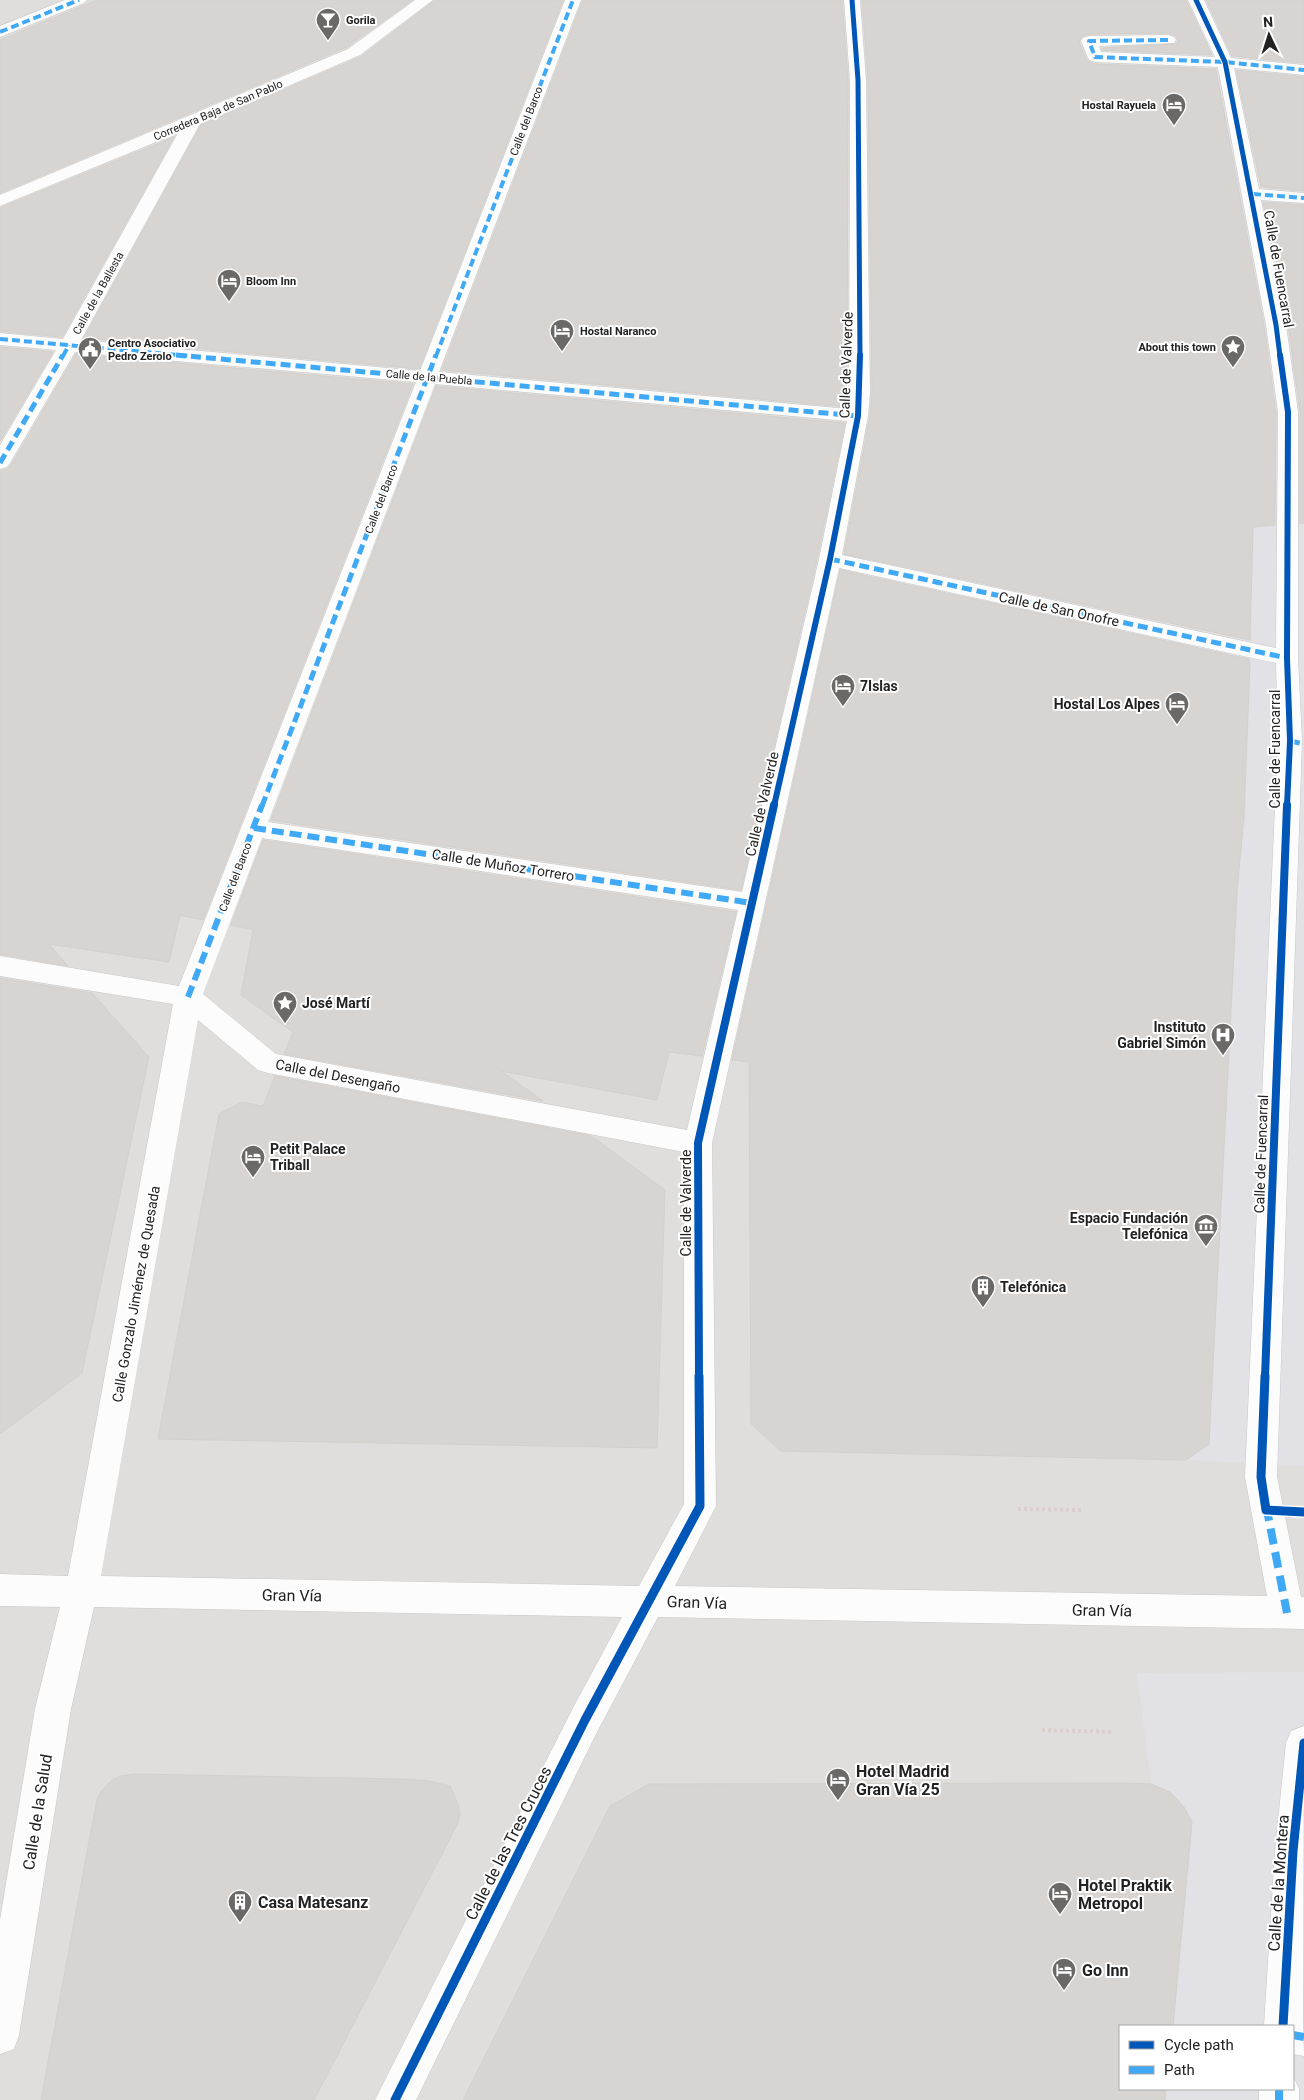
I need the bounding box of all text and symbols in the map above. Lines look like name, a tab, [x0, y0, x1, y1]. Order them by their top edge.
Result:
bar icon: Gorila	[315, 7, 341, 41]
north arrow	[1244, 10, 1294, 60]
place label: Gorila	[346, 14, 376, 27]
text: N	[1263, 14, 1274, 30]
street label: Corredera Baja de San Pablo	[152, 77, 285, 144]
street label: Calle del Barco	[507, 85, 546, 158]
hotel icon: Hostal Rayuela	[1161, 92, 1187, 126]
place label: Hostal Rayuela	[1082, 99, 1156, 112]
street label: Calle de Fuencarral	[1261, 209, 1297, 329]
street label: Calle de la Ballesta	[70, 250, 127, 337]
hotel icon: Bloom Inn	[216, 268, 242, 302]
place label: Bloom Inn	[246, 275, 296, 288]
street label: Calle de Valverde	[836, 311, 856, 419]
hotel icon: Hostal Naranco	[549, 318, 575, 352]
place label: Hostal Naranco	[580, 325, 656, 338]
place icon: About this town	[1220, 334, 1246, 368]
public building icon: Centro Asociativo Pedro Zerolo	[77, 336, 103, 370]
place label: Centro Asociativo Pedro Zerolo	[108, 337, 196, 363]
place label: About this town	[1138, 341, 1216, 354]
street label: Calle de la Puebla	[385, 367, 473, 388]
street label: Calle del Barco	[362, 463, 401, 536]
street label: Calle de San Onofre	[997, 588, 1121, 630]
hotel icon: 7Islas	[830, 673, 856, 707]
place label: 7Islas	[860, 678, 898, 694]
street label: Calle de Fuencarral	[1267, 690, 1283, 808]
hotel icon: Hostal Los Alpes	[1164, 691, 1190, 725]
place label: Hostal Los Alpes	[1054, 696, 1160, 712]
street label: Calle de Valverde	[742, 750, 782, 858]
street label: Calle del Barco	[216, 841, 255, 914]
street label: Calle de Muñoz Torrero	[431, 846, 575, 884]
place icon: José Martí	[272, 990, 298, 1024]
place label: José Martí	[302, 995, 371, 1011]
place label: Instituto Gabriel Simón	[1117, 1019, 1206, 1051]
hospital icon: Instituto Gabriel Simón	[1210, 1022, 1236, 1056]
street label: Calle del Desengaño	[274, 1056, 402, 1096]
street label: Calle de Fuencarral	[1251, 1094, 1271, 1214]
place label: Petit Palace Triball	[270, 1141, 346, 1173]
hotel icon: Petit Palace Triball	[240, 1144, 266, 1178]
street label: Calle de Valverde	[678, 1150, 694, 1256]
street label: Calle Gonzalo Jiménez de Quesada	[109, 1185, 163, 1403]
place label: Espacio Fundación Telefónica	[1070, 1210, 1189, 1242]
museum icon: Espacio Fundación Telefónica	[1193, 1213, 1219, 1247]
building icon: Telefónica	[970, 1274, 996, 1308]
place label: Telefónica	[1000, 1279, 1067, 1295]
street label: Gran Vía	[262, 1585, 322, 1606]
street label: Gran Vía	[666, 1592, 727, 1613]
street label: Gran Vía	[1072, 1600, 1132, 1621]
street label: Calle de la Salud	[19, 1753, 56, 1872]
place label: Hotel Madrid Gran Vía 25	[856, 1762, 949, 1799]
street label: Calle de las Tres Cruces	[461, 1763, 556, 1923]
hotel icon: Hotel Madrid Gran Vía 25	[825, 1767, 851, 1801]
street label: Calle de la Montera	[1264, 1814, 1293, 1952]
place label: Hotel Praktik Metropol	[1078, 1876, 1172, 1913]
hotel icon: Hotel Praktik Metropol	[1047, 1881, 1073, 1915]
building icon: Casa Matesanz	[227, 1889, 253, 1923]
place label: Casa Matesanz	[258, 1893, 368, 1912]
hotel icon: Go Inn	[1051, 1957, 1077, 1991]
place label: Go Inn	[1082, 1961, 1129, 1980]
legend	[1119, 2025, 1294, 2090]
text: Cycle path	[1164, 2036, 1234, 2054]
text: Path	[1164, 2061, 1195, 2079]

